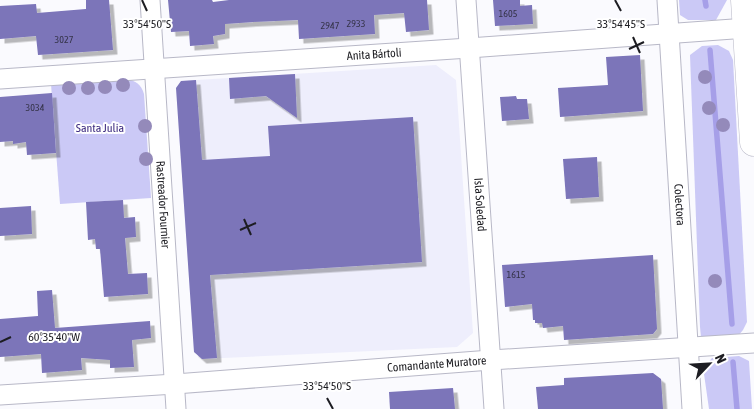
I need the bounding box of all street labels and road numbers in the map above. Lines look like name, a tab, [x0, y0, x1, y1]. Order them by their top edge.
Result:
street label: Anita Bártoli	[346, 45, 402, 63]
street label: Rastreador Fournier	[153, 160, 173, 249]
street label: Isla Soledad	[471, 177, 489, 232]
street label: Colectora	[671, 183, 688, 226]
street label: Comandante Muratore	[387, 353, 487, 375]

